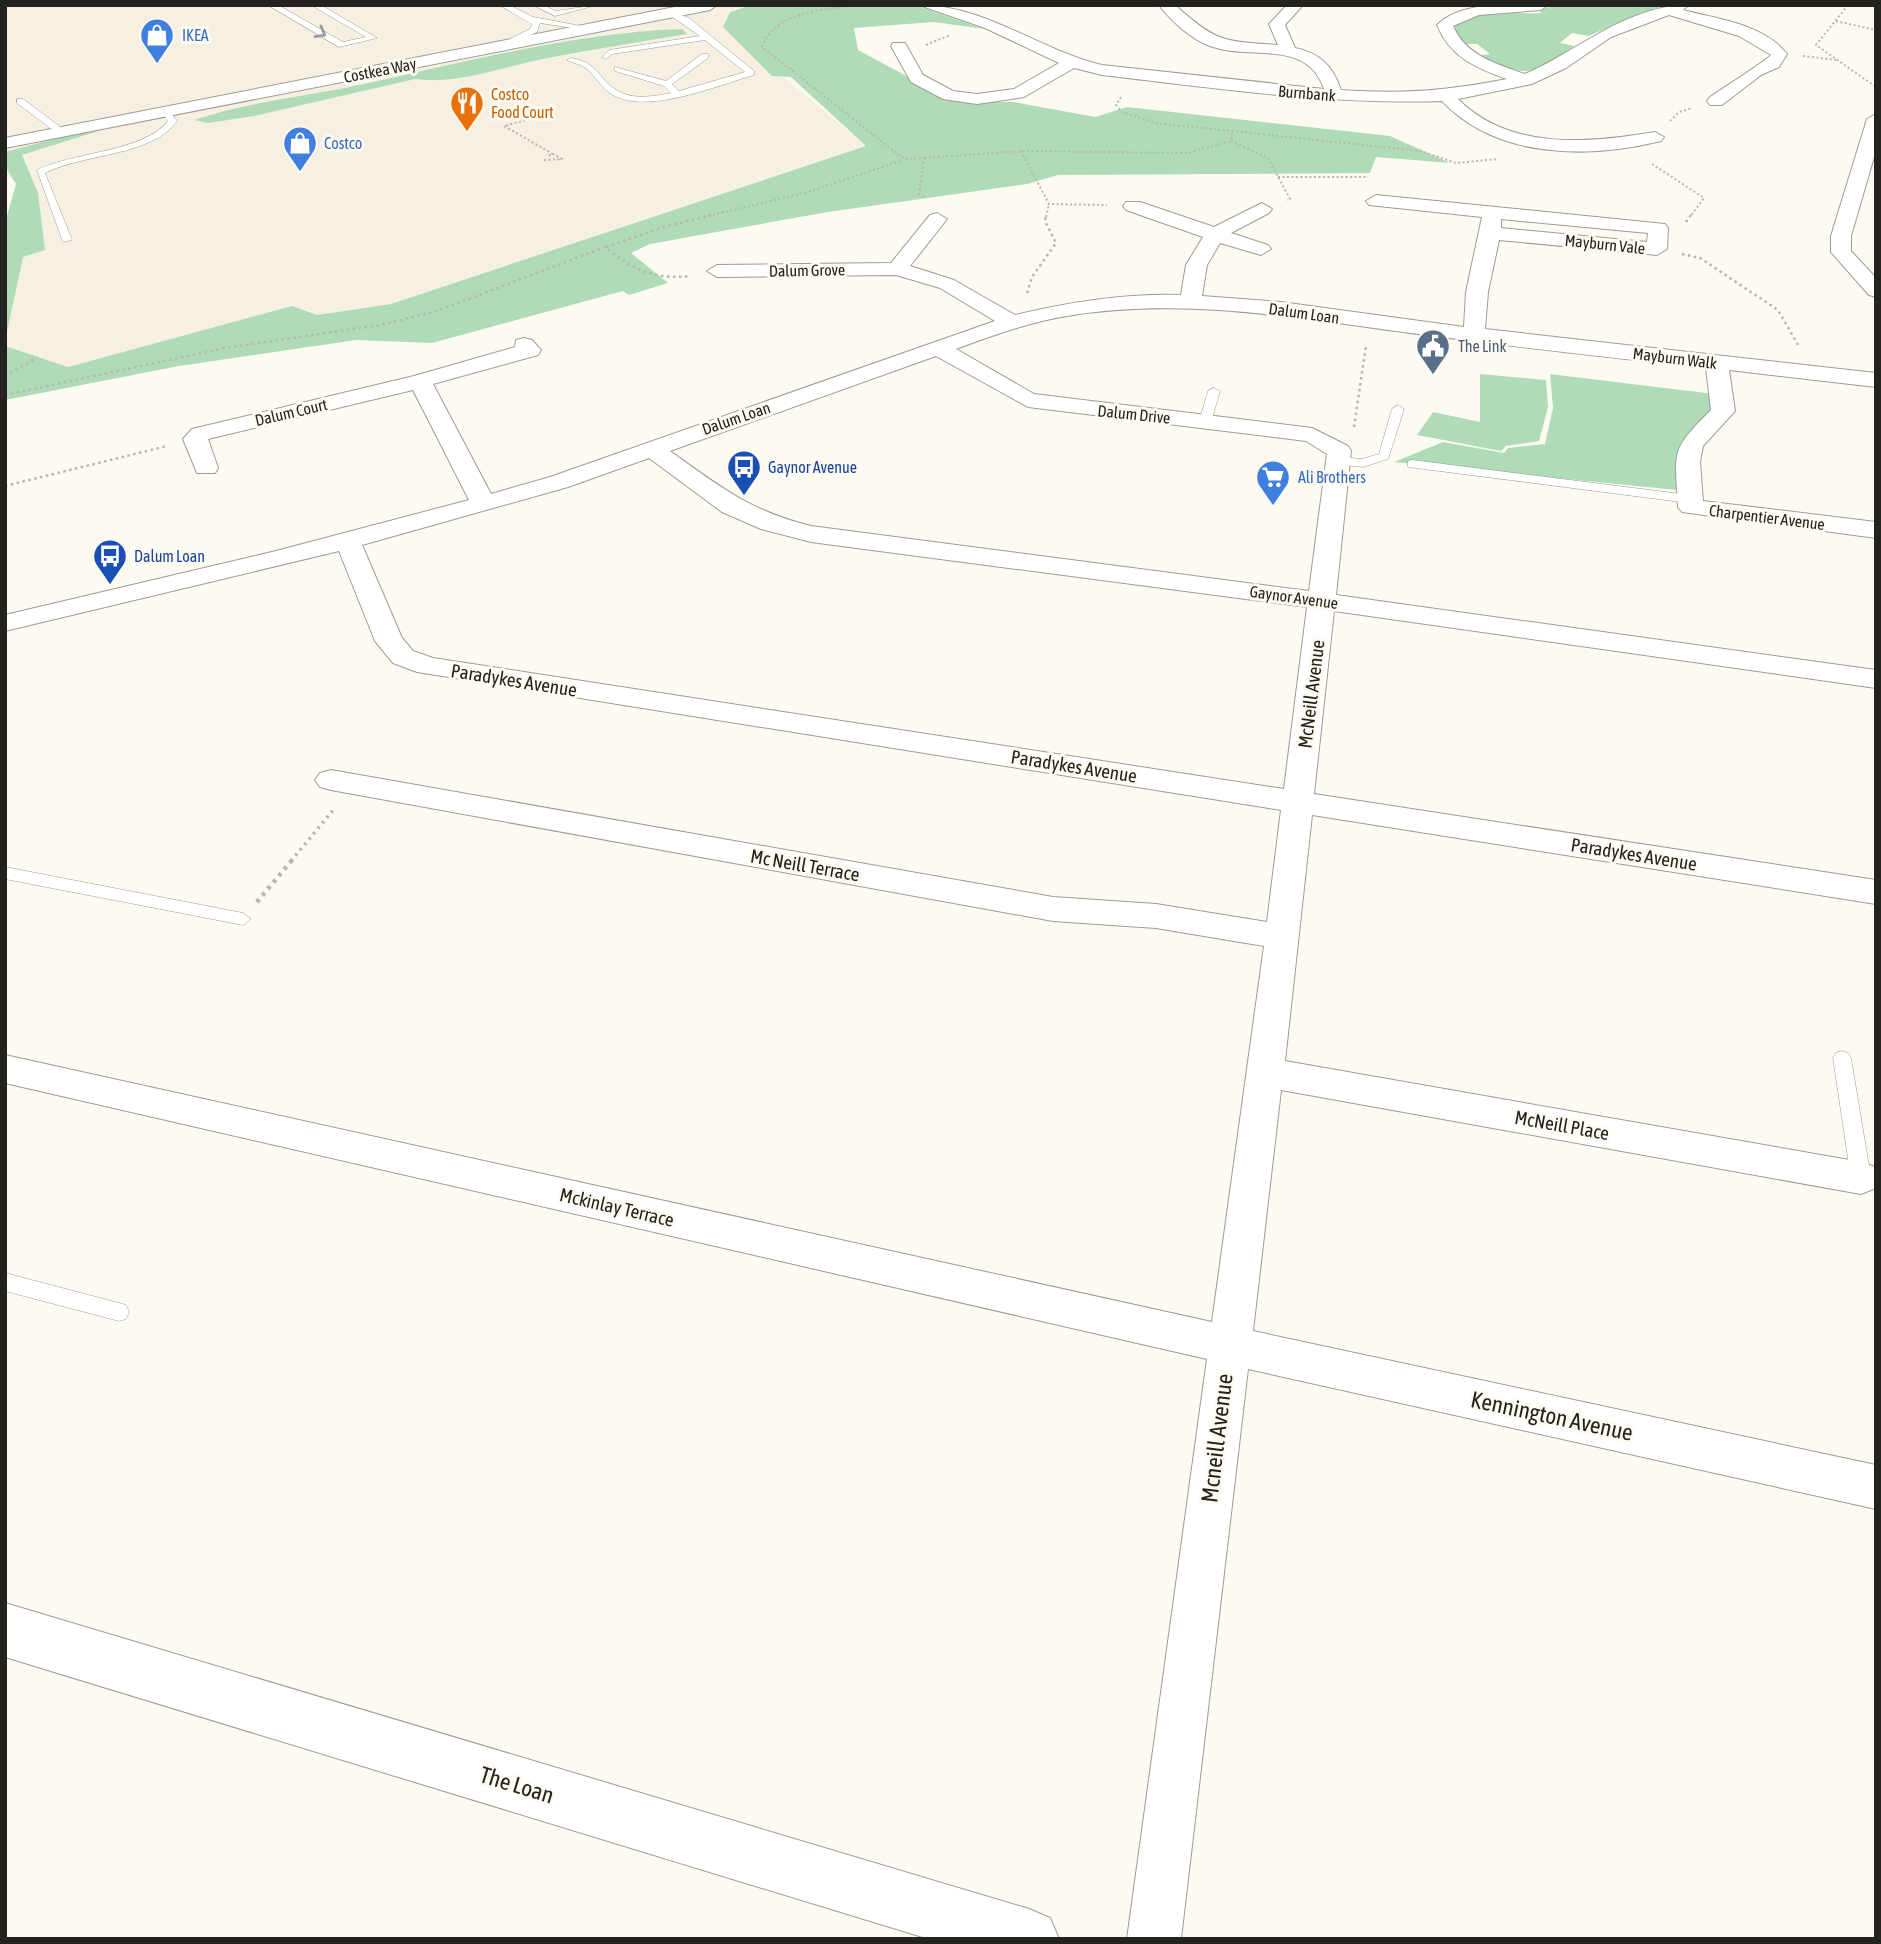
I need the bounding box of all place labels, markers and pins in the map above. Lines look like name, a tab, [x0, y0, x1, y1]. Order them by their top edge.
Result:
shop icon: IKEA	[138, 16, 176, 65]
place label: IKEA	[182, 26, 209, 44]
restaurant icon: Costco Food Court	[448, 84, 486, 133]
place label: Costco Food Court	[491, 85, 554, 121]
shop icon: Costco	[281, 124, 319, 173]
place label: Costco	[324, 134, 362, 152]
public building icon: The Link	[1414, 327, 1452, 376]
place label: The Link	[1458, 337, 1507, 355]
bus stop icon: Gaynor Avenue	[725, 448, 763, 497]
place label: Gaynor Avenue	[768, 458, 857, 477]
supermarket icon: Ali Brothers	[1254, 458, 1292, 507]
place label: Ali Brothers	[1298, 468, 1366, 486]
bus stop icon: Dalum Loan	[91, 537, 129, 586]
place label: Dalum Loan	[134, 547, 205, 565]

